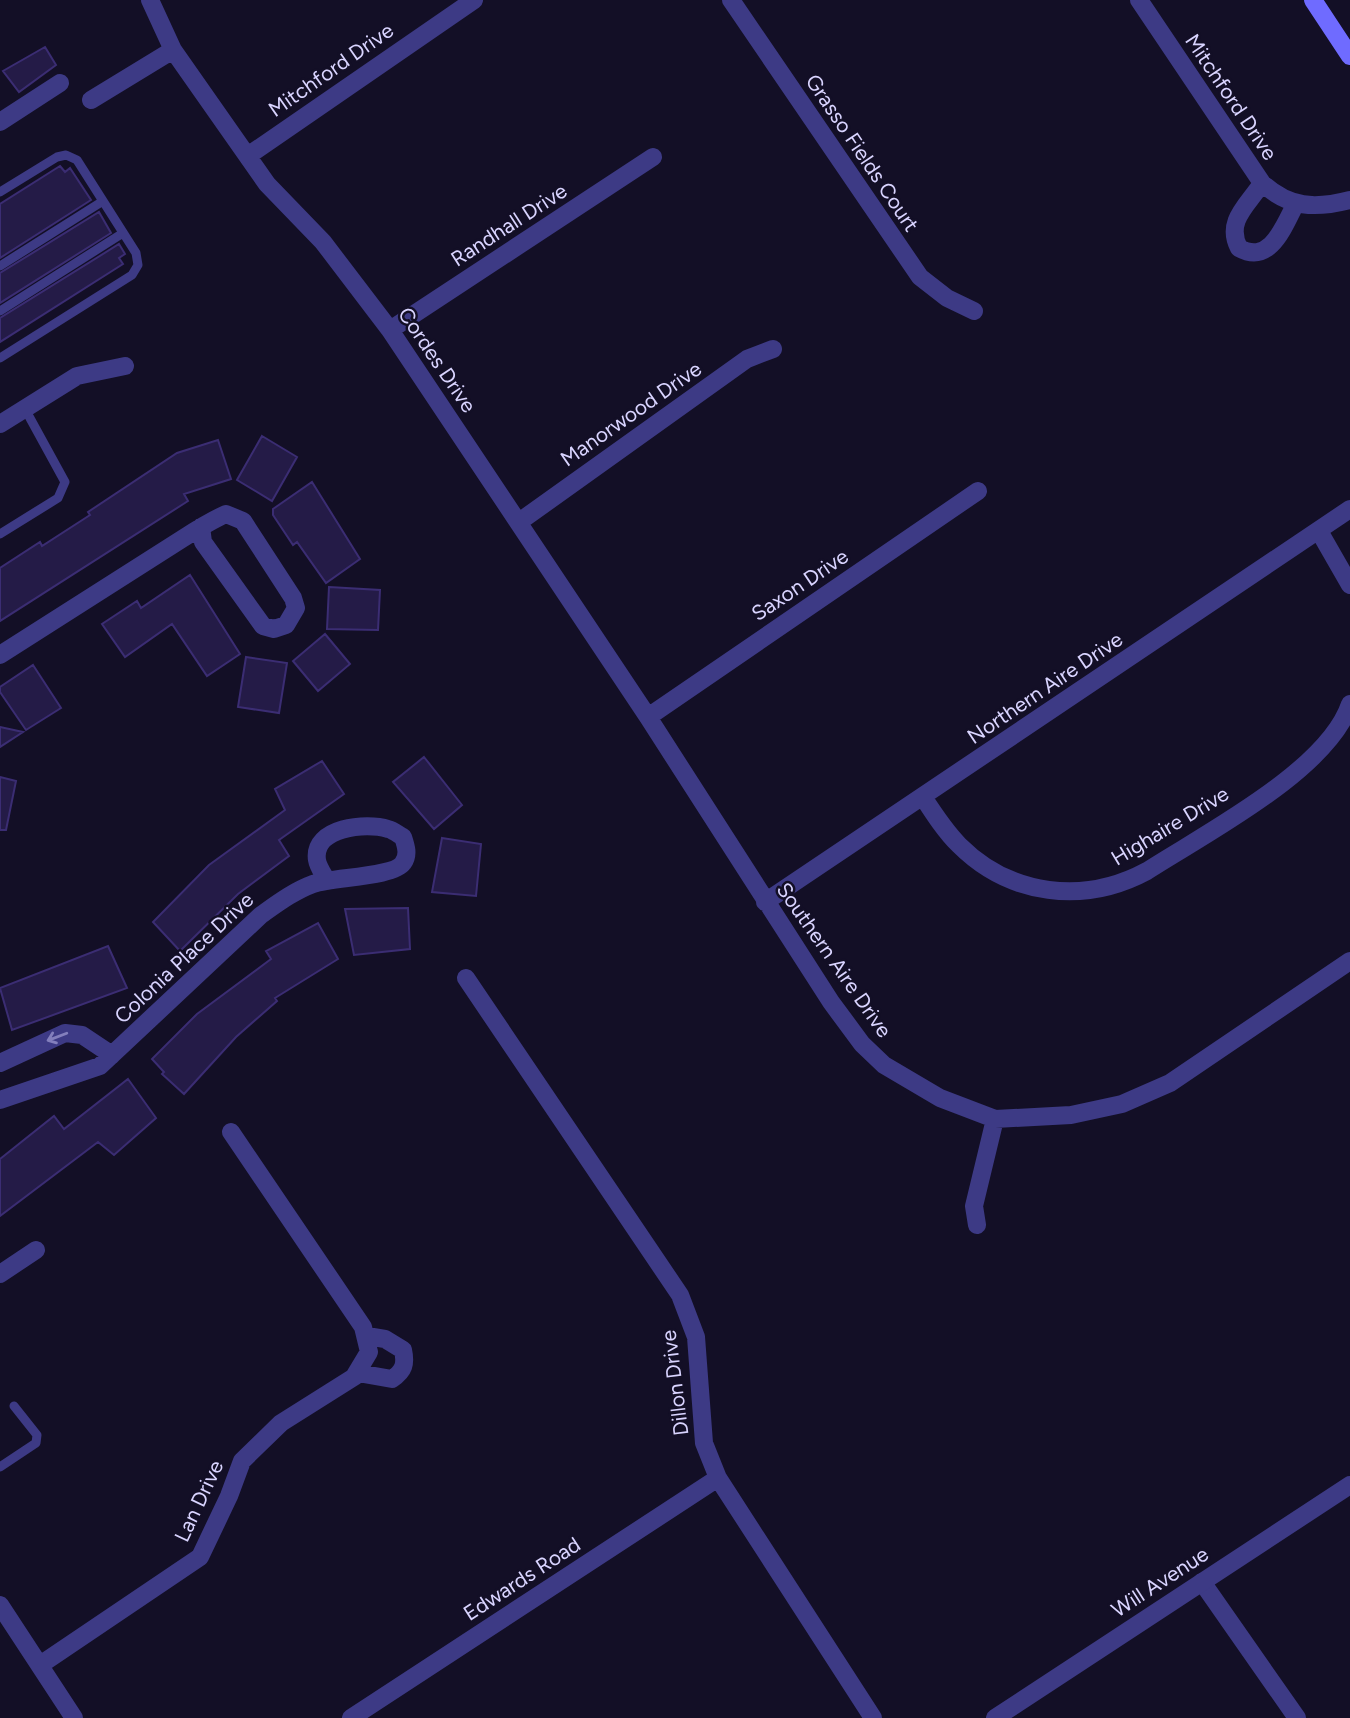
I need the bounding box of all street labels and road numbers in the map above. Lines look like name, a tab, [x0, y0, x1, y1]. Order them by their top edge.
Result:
street label: Mitchford Drive	[263, 17, 398, 122]
street label: Mitchford Drive	[1180, 29, 1283, 164]
street label: Grasso Fields Court	[800, 69, 924, 236]
street label: Randhall Drive	[446, 178, 571, 271]
street label: Cordes Drive	[393, 302, 482, 417]
street label: Manorwood Drive	[556, 356, 706, 471]
street label: Saxon Drive	[747, 543, 853, 626]
street label: Northern Aire Drive	[962, 626, 1127, 749]
street label: Highaire Drive	[1106, 781, 1233, 870]
street label: Southern Aire Drive	[772, 877, 897, 1042]
street label: Colonia Place Drive	[109, 887, 258, 1028]
street label: Dillon Drive	[656, 1329, 693, 1437]
street label: Lan Drive	[169, 1456, 228, 1546]
street label: Edwards Road	[459, 1532, 585, 1626]
street label: Will Avenue	[1107, 1541, 1213, 1622]

